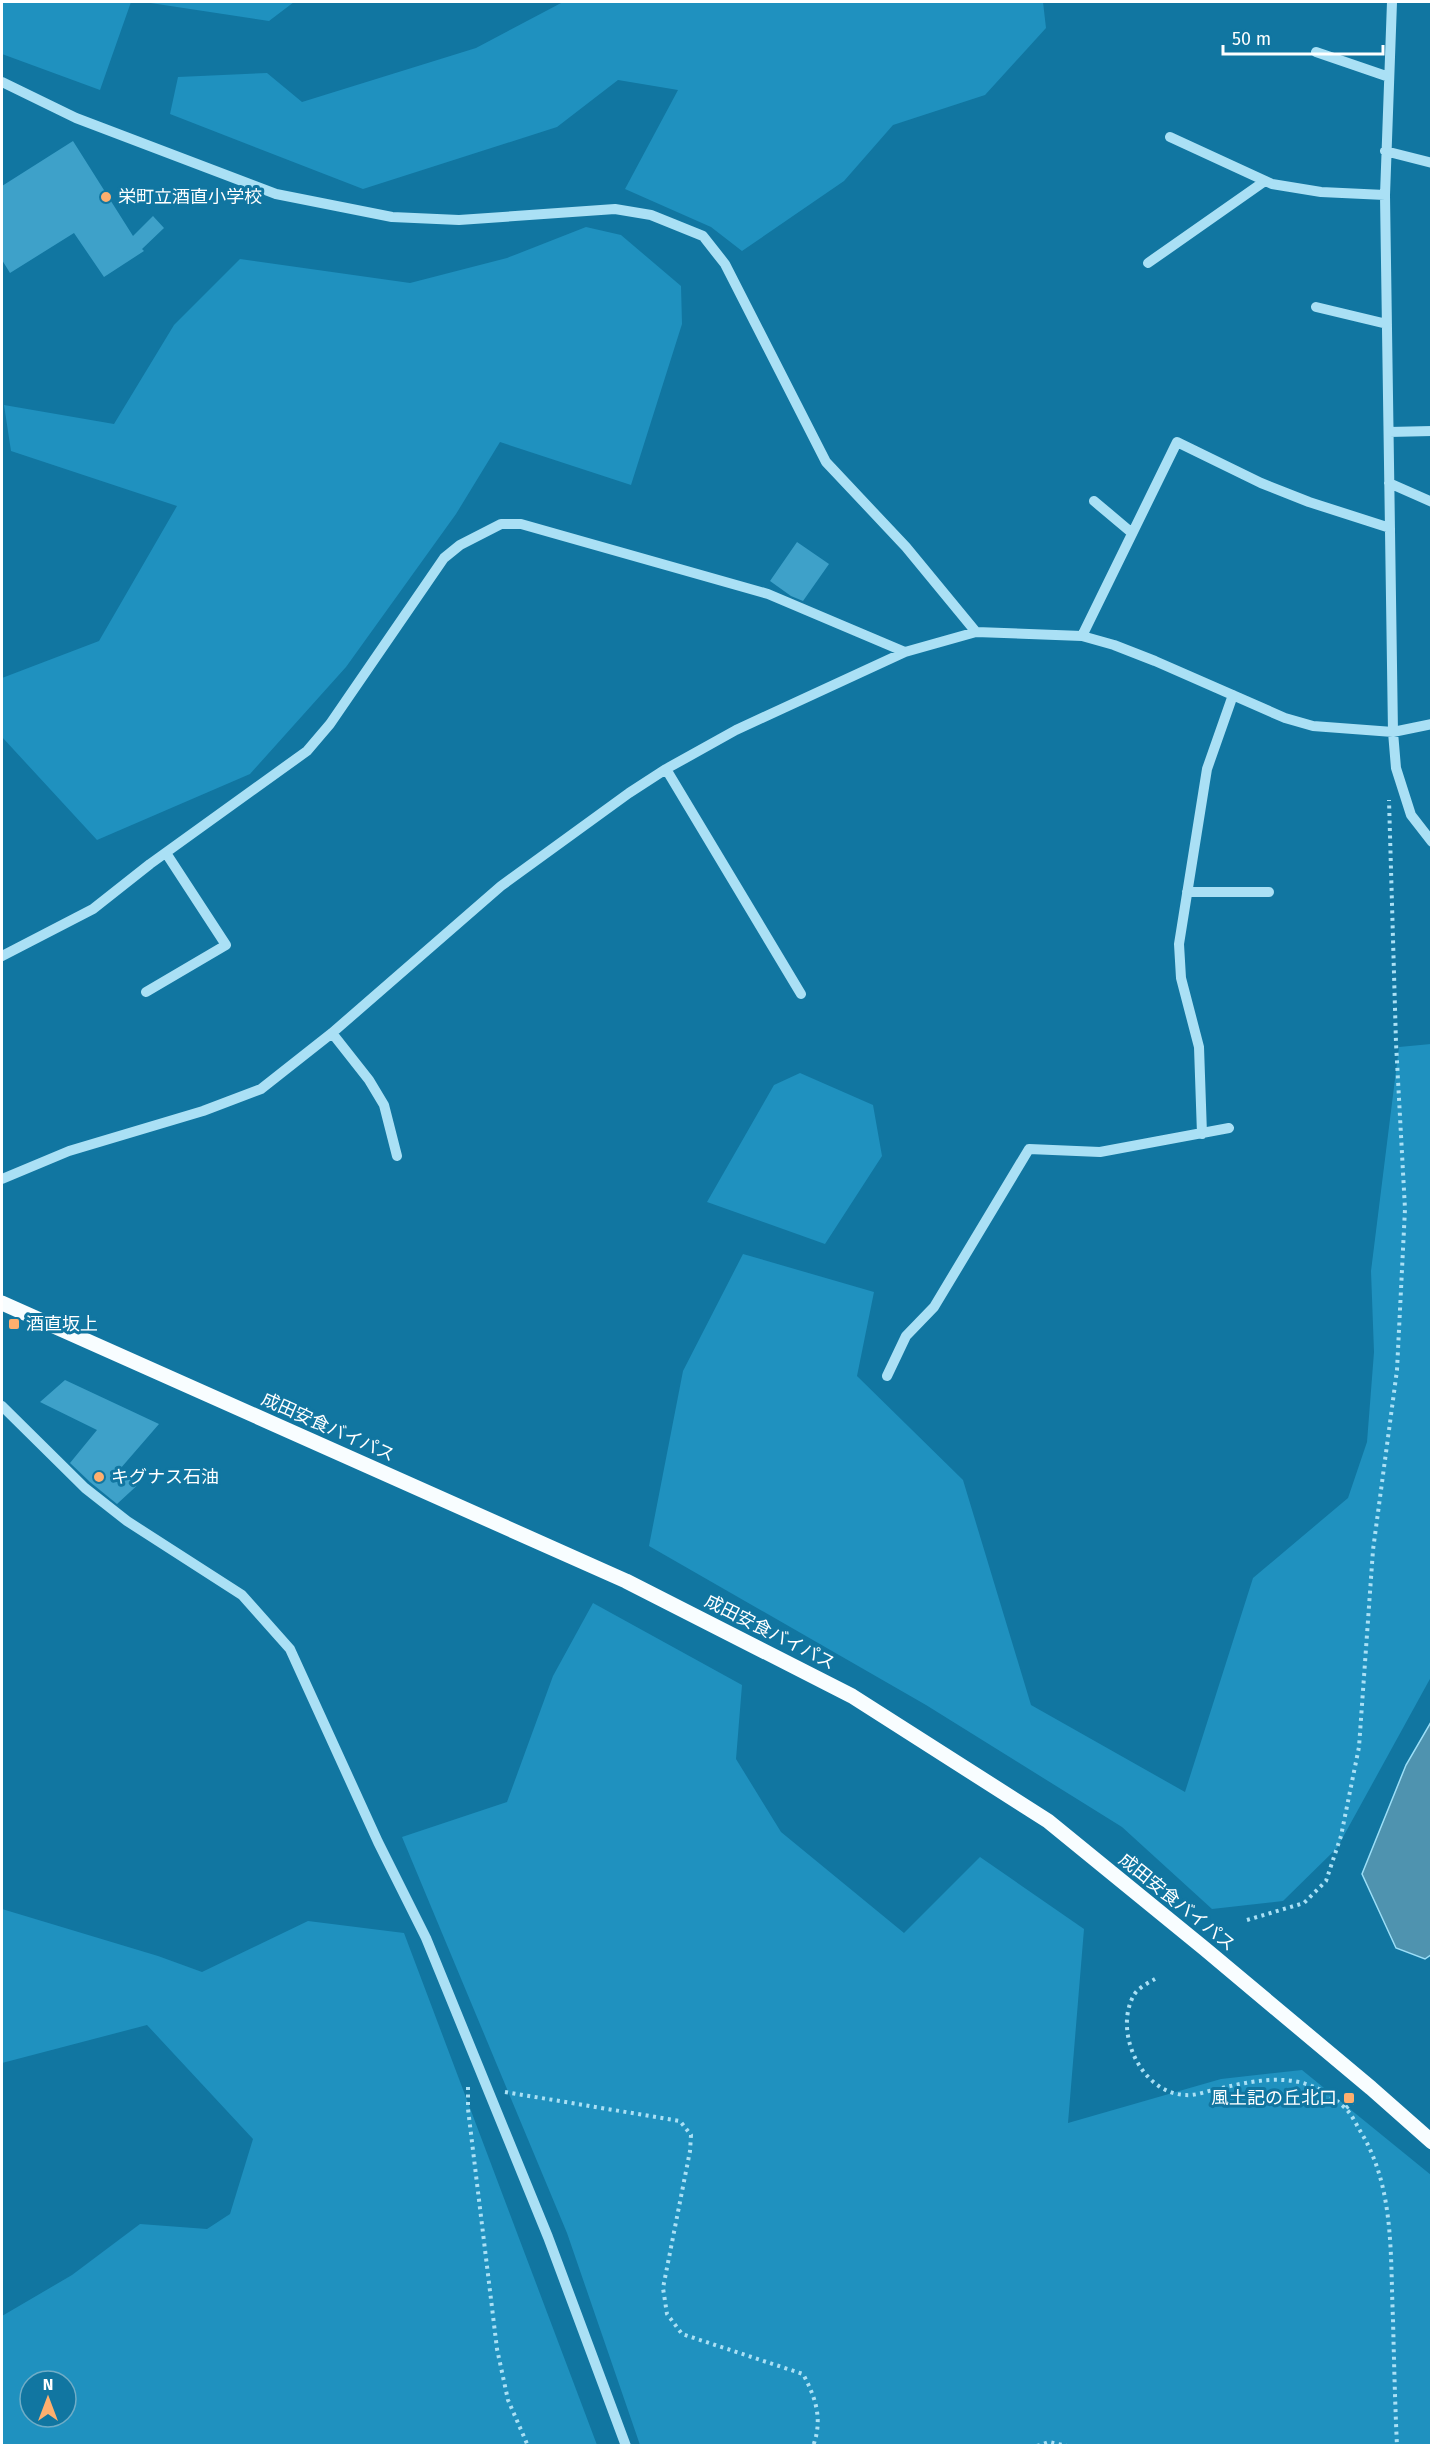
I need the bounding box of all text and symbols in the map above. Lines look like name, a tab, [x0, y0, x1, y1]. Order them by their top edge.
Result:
scale bar	[1223, 18, 1384, 56]
text: 50 m	[1232, 28, 1271, 50]
place label: 栄町立酒直小学校	[118, 186, 262, 208]
marker: 栄町立酒直小学校	[99, 190, 113, 204]
place label: 酒直坂上	[26, 1313, 98, 1335]
marker: 酒直坂上	[7, 1317, 21, 1331]
street label: 成田安食バイパス	[258, 1388, 398, 1466]
place label: キグナス石油	[111, 1466, 219, 1488]
marker: キグナス石油	[92, 1470, 106, 1484]
street label: 成田安食バイパス	[701, 1590, 839, 1674]
street label: 成田安食バイパス	[1114, 1848, 1240, 1956]
place label: 風土記の丘北口	[1211, 2087, 1337, 2109]
marker: 風土記の丘北口	[1342, 2091, 1356, 2105]
north arrow	[18, 2369, 78, 2429]
text: N	[43, 2375, 53, 2394]

